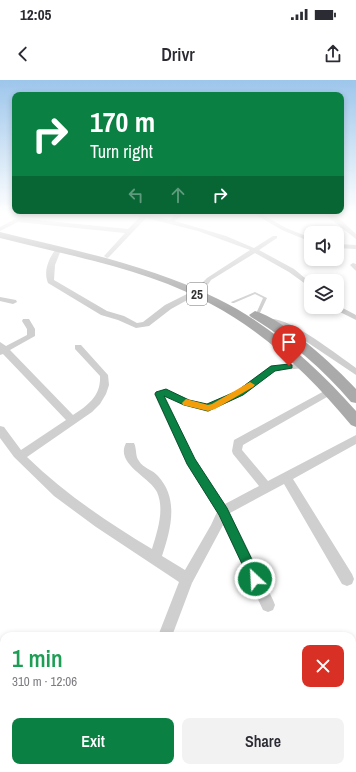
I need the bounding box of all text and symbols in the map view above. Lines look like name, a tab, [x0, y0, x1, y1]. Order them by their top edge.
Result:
text: 12:05	[20, 4, 51, 25]
text: Drivr	[161, 42, 195, 67]
icon: back	[12, 43, 34, 65]
icon: share	[322, 43, 344, 65]
text: 170 m	[90, 103, 155, 141]
icon: right	[24, 108, 76, 160]
text: Turn right	[90, 139, 153, 164]
icon: left	[125, 184, 147, 206]
icon: ahead	[167, 184, 189, 206]
icon: right	[209, 184, 231, 206]
map controls	[304, 226, 344, 314]
button: sound	[304, 226, 344, 266]
button: layers	[304, 274, 344, 314]
road number: 25	[187, 283, 207, 305]
pin	[272, 325, 306, 366]
icon: arrive	[278, 331, 300, 353]
position arrow	[234, 558, 276, 600]
text: 1 min	[12, 642, 63, 674]
button: close	[302, 645, 344, 687]
text: 310 m · 12:06	[12, 673, 77, 690]
button: Exit	[12, 718, 174, 764]
button: Share	[182, 718, 344, 764]

